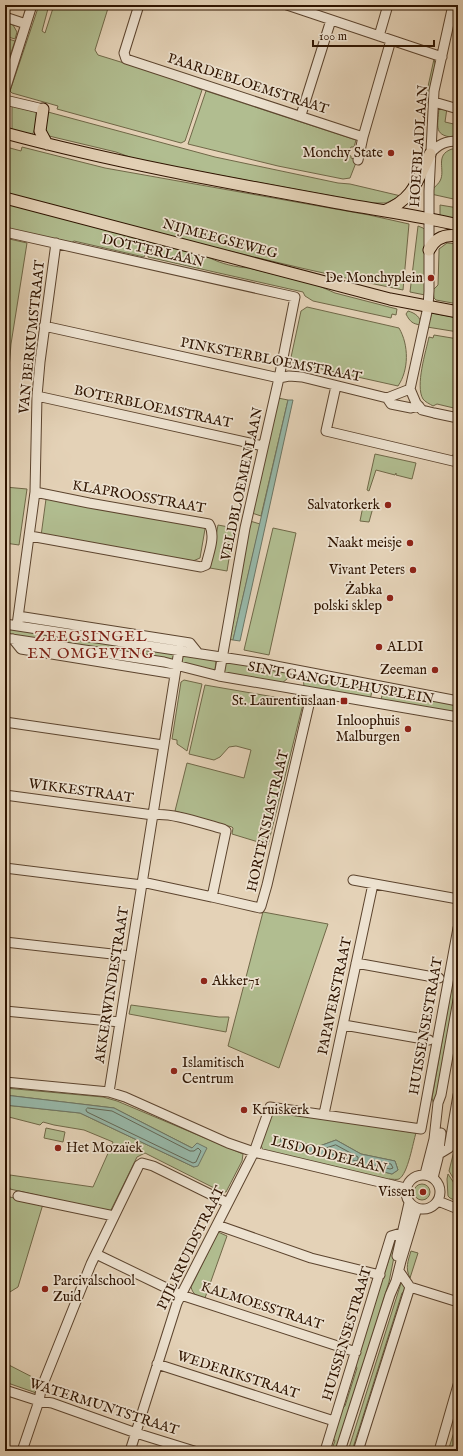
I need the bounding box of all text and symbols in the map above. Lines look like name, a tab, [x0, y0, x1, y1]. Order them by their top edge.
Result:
scale bar	[313, 22, 434, 48]
text: 100 m	[319, 29, 347, 44]
street label: PAARDEBLOEMSTRAAT	[165, 49, 332, 119]
street label: HOEFBLADLAAN	[406, 84, 432, 208]
place label: Monchy State	[303, 144, 384, 162]
marker: Monchy State	[386, 148, 396, 158]
street label: NIJMEEGSEWEG	[160, 215, 280, 263]
street label: DOTTERLAAN	[100, 230, 206, 272]
street label: VAN BERKUMSTRAAT	[15, 259, 49, 416]
place label: De Monchyplein	[325, 269, 424, 287]
marker: De Monchyplein	[426, 273, 436, 283]
street label: PINKSTERBLOEMSTRAAT	[179, 334, 364, 387]
street label: BOTERBLOEMSTRAAT	[72, 381, 235, 433]
street label: VELDBLOEMENLAAN	[217, 406, 267, 563]
street label: KLAPROOSSTRAAT	[71, 476, 208, 518]
place label: Salvatorkerk	[307, 496, 381, 514]
marker: Salvatorkerk	[383, 500, 393, 510]
place label: Naakt meisje	[327, 534, 403, 552]
marker: Naakt meisje	[405, 538, 415, 548]
place label: Vivant Peters	[328, 561, 405, 579]
marker: Vivant Peters	[408, 565, 418, 575]
place label: Żabka polski sklep	[314, 581, 383, 615]
marker: Żabka polski sklep	[385, 593, 395, 603]
district label: ZEEGSINGEL EN OMGEVING	[27, 627, 155, 663]
place label: ALDI	[386, 638, 424, 656]
marker: ALDI	[374, 642, 384, 652]
street label: SINT GANGULPHUSPLEIN	[246, 658, 436, 708]
place label: Zeeman	[380, 661, 428, 679]
marker: Zeeman	[430, 665, 440, 675]
place label: St. Laurentiuslaan	[232, 692, 337, 710]
marker: St. Laurentiuslaan	[339, 696, 349, 706]
place label: Inloophuis Malburgen	[336, 712, 401, 746]
marker: Inloophuis Malburgen	[403, 724, 413, 734]
street label: HORTENSIASTRAAT	[243, 748, 293, 894]
street label: WIKKESTRAAT	[27, 775, 136, 807]
street label: AKKERWINDESTRAAT	[91, 905, 133, 1066]
street label: PAPAVERSTRAAT	[314, 935, 356, 1057]
street label: HUISSENSESTRAAT	[405, 955, 447, 1096]
place label: Akker71	[211, 972, 260, 990]
marker: Akker71	[199, 976, 209, 986]
place label: Islamitisch Centrum	[182, 1054, 245, 1088]
marker: Islamitisch Centrum	[169, 1066, 179, 1076]
place label: Kruiskerk	[252, 1101, 310, 1119]
marker: Kruiskerk	[239, 1105, 249, 1115]
street label: LISDODDELAAN	[269, 1132, 389, 1178]
place label: Het Mozaïek	[66, 1139, 143, 1157]
marker: Het Mozaïek	[53, 1143, 63, 1153]
street label: PIJLKRUIDSTRAAT	[153, 1182, 229, 1313]
place label: Vissen	[377, 1183, 416, 1201]
marker: Vissen	[418, 1187, 428, 1197]
street label: HUISSENSESTRAAT	[318, 1264, 376, 1403]
place label: Parcivalschool Zuid	[53, 1272, 135, 1306]
street label: KALMOESSTRAAT	[199, 1278, 326, 1335]
marker: Parcivalschool Zuid	[40, 1284, 50, 1294]
street label: WEDERIKSTRAAT	[175, 1347, 302, 1403]
street label: WATERMUNTSTRAAT	[27, 1374, 182, 1440]

